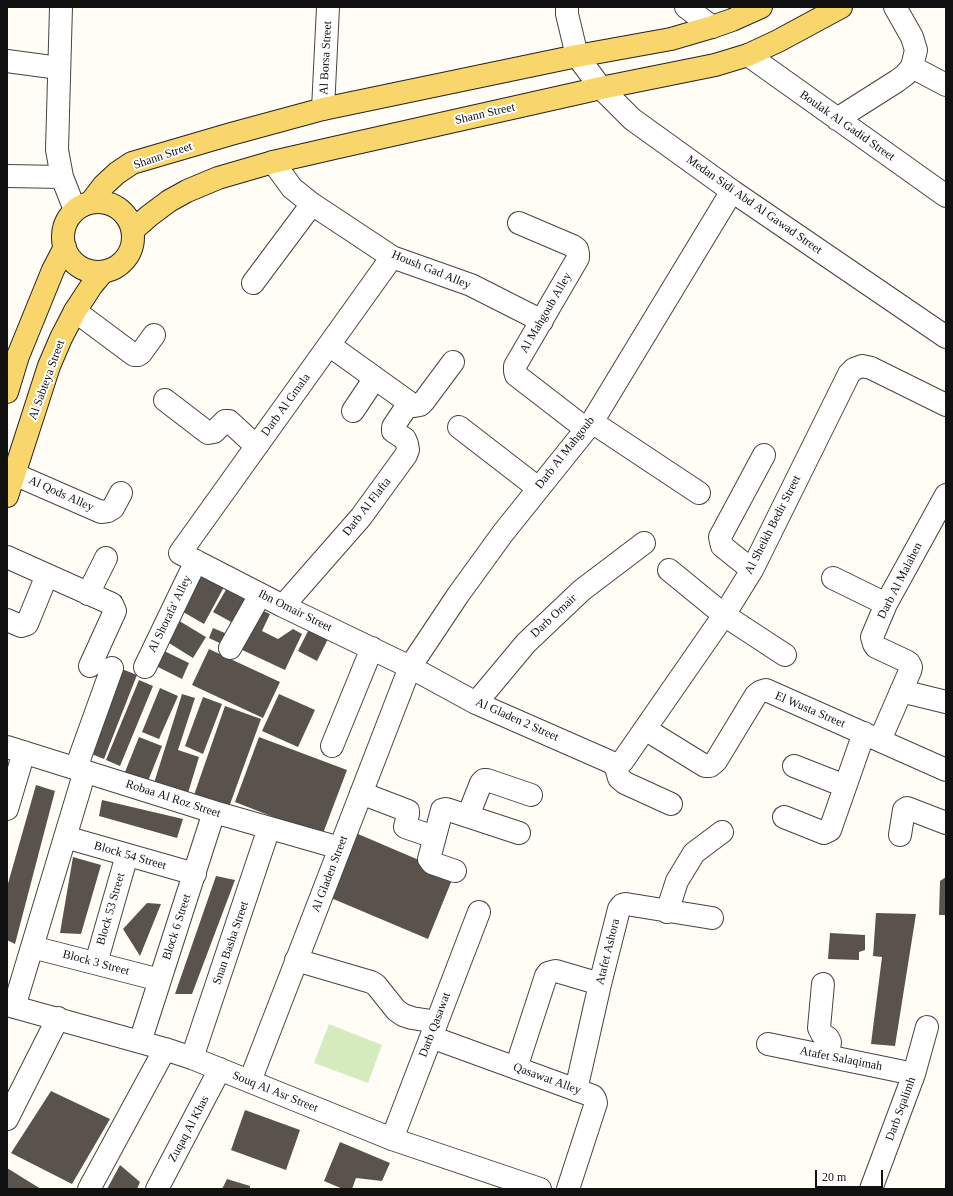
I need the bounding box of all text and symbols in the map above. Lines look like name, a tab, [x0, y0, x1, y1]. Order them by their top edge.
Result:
street label: Al Borsa Street	[317, 16, 335, 100]
street label: Boulak Al Gadid Street	[791, 84, 903, 168]
street label: Shann Street	[448, 99, 522, 129]
street label: Shann Street	[126, 137, 200, 175]
street label: Medan Sidi Abd Al Gawad Street	[675, 147, 833, 263]
street label: Housh Gad Alley	[385, 246, 477, 294]
street label: Al Mahgoub Alley	[515, 266, 577, 360]
street label: Al Sabteya Street	[24, 333, 70, 427]
street label: Darb Al Gmala	[256, 367, 316, 443]
street label: Darb Al Mahgoub	[529, 409, 601, 497]
street label: Al Sheikh Bedir Street	[738, 467, 808, 583]
street label: Darb Al Flafta	[337, 471, 397, 543]
street label: Al Qods Alley	[24, 472, 98, 516]
street label: Darb Al Malahen	[872, 535, 928, 627]
street label: Al Shorafa' Alley	[143, 569, 197, 659]
street label: Ibn Omair Street	[249, 584, 341, 638]
street label: Darb Omair	[524, 588, 584, 644]
street label: El Wusta Street	[767, 686, 853, 734]
street label: Al Gladen 2 Street	[468, 693, 566, 747]
street label: Robaa Al Roz Street	[118, 775, 228, 823]
street label: Al Gladen Street	[307, 829, 353, 919]
street label: Block 54 Street	[88, 838, 172, 874]
street label: Block 53 Street	[93, 867, 129, 951]
street label: Block 6 Street	[158, 888, 196, 966]
street label: Snan Basha Street	[208, 892, 254, 994]
street label: Atafet Ashora	[592, 913, 624, 991]
street label: Block 3 Street	[57, 946, 135, 980]
street label: Darb Qasawat	[414, 985, 456, 1065]
street label: Atafet Salaqimah	[792, 1043, 890, 1075]
street label: Qasawat Alley	[507, 1058, 587, 1100]
street label: Souq Al Asr Street	[225, 1066, 325, 1118]
street label: Darb Sqalimh	[881, 1070, 921, 1148]
street label: Zuqaq Al Khas	[163, 1089, 215, 1169]
scale bar	[817, 1162, 885, 1188]
text: 20 m	[822, 1170, 846, 1184]

